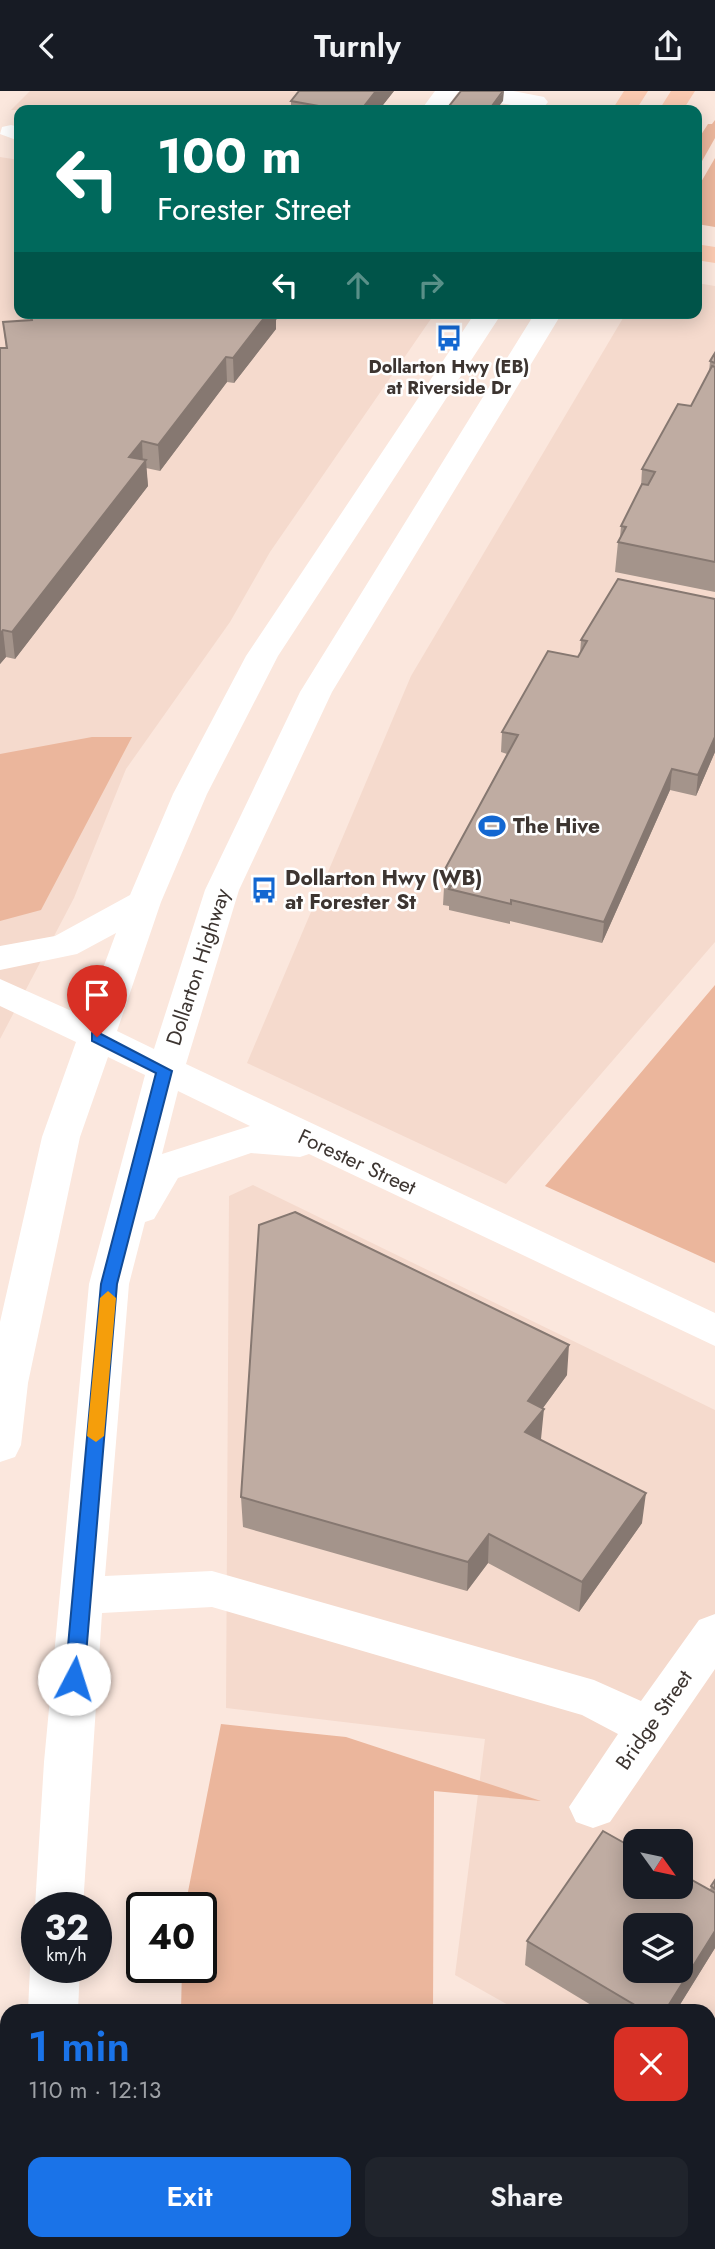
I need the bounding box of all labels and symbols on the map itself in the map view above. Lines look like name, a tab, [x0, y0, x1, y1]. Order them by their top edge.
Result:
bus stop icon: Dollarton Hwy (EB) at Riverside Dr	[434, 323, 464, 353]
place label: Dollarton Hwy (EB) at Riverside Dr	[369, 354, 529, 401]
sports icon: The Hive	[477, 811, 507, 841]
place label: The Hive	[513, 811, 600, 841]
place label: Dollarton Hwy (WB) at Forester St	[285, 863, 483, 917]
bus stop icon: Dollarton Hwy (WB) at Forester St	[249, 875, 279, 905]
street label: Dollarton Highway	[158, 884, 238, 1049]
pin	[67, 965, 127, 1037]
street label: Forester Street	[293, 1122, 421, 1202]
position arrow	[37, 1642, 111, 1716]
street label: Bridge Street	[609, 1664, 699, 1776]
north arrow	[623, 1829, 693, 1899]
speed limit sign: 40	[126, 1892, 217, 1983]

